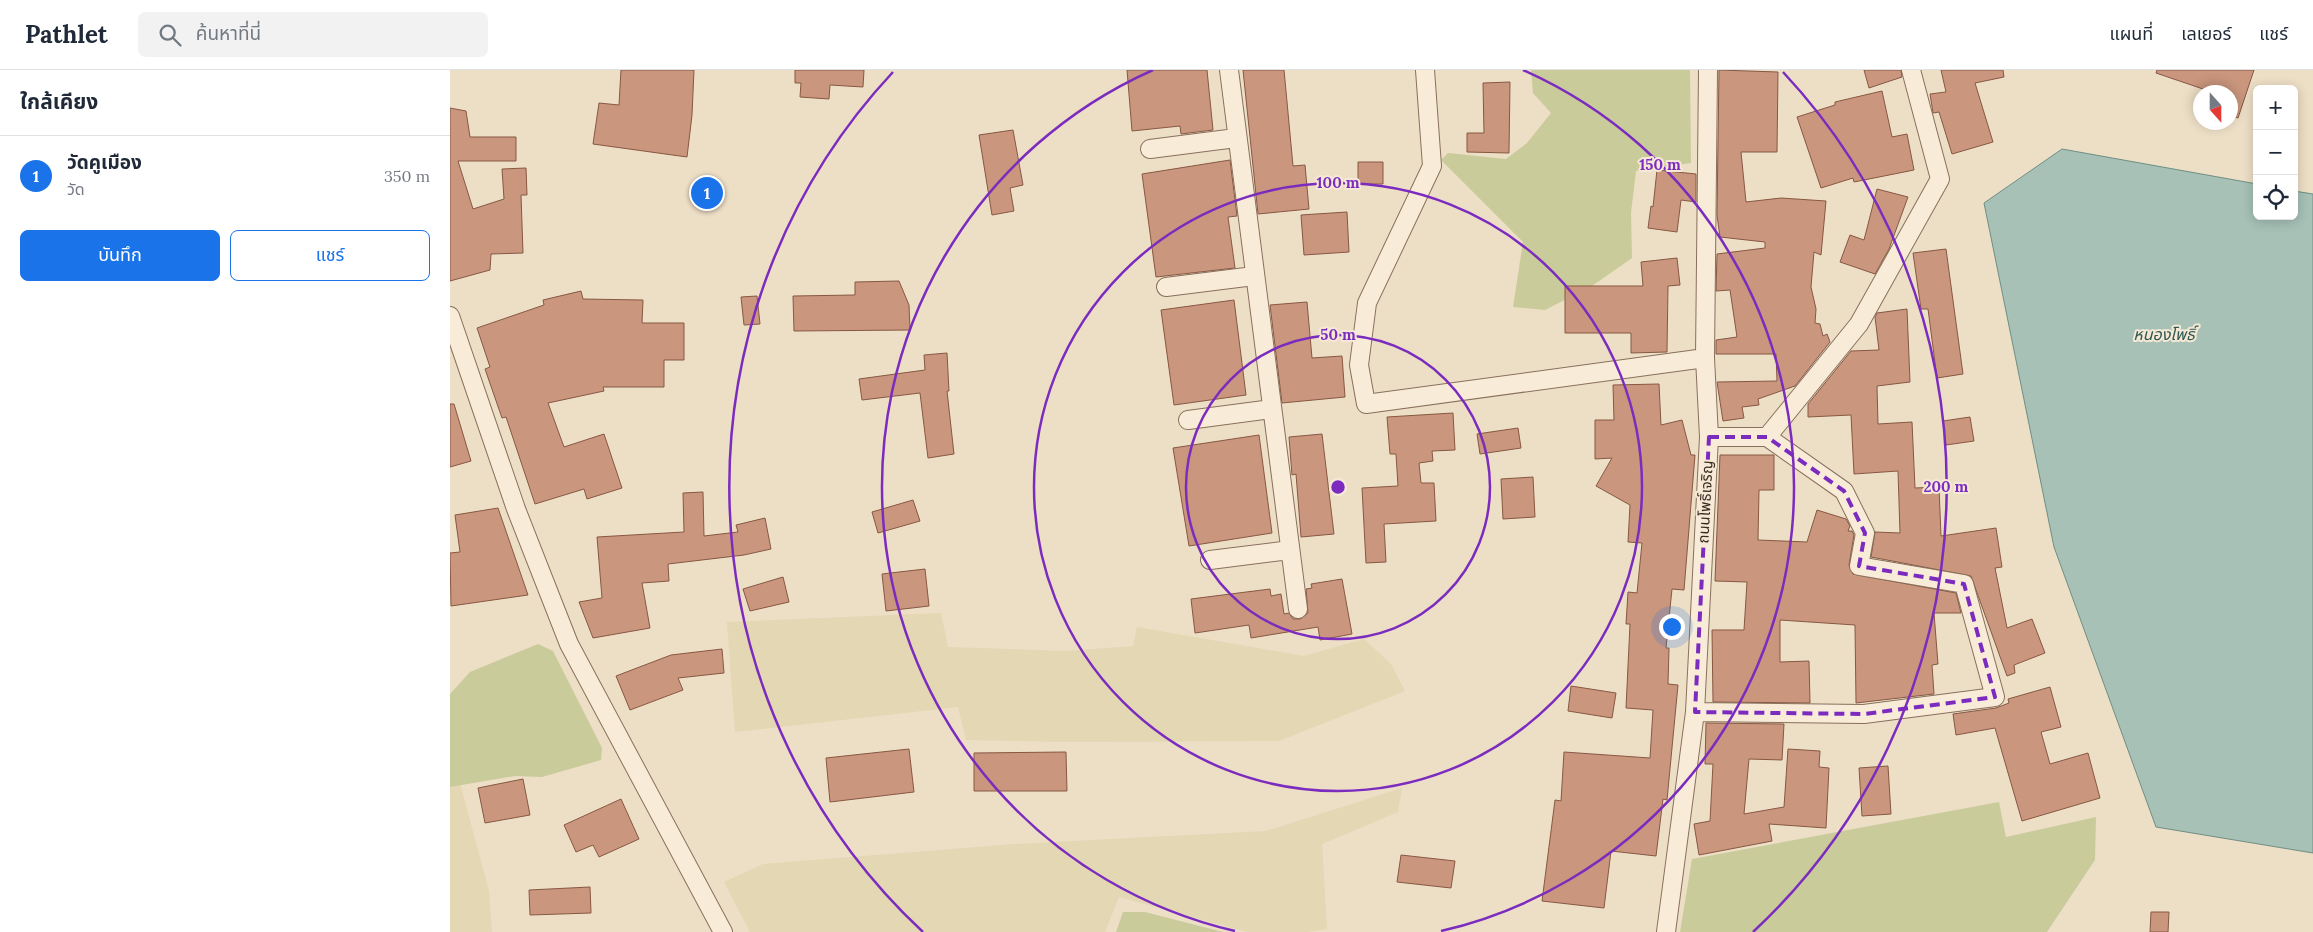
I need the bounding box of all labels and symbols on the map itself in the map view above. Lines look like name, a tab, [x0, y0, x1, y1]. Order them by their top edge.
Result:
north arrow	[2193, 85, 2238, 130]
text: 150 m	[1639, 155, 1681, 174]
text: 100 m	[1317, 173, 1360, 192]
pin: 1	[691, 174, 723, 212]
water label: หนองโพธิ์	[2133, 324, 2199, 344]
text: 50 m	[1320, 325, 1356, 344]
street label: ถนนโพธิ์เจริญ	[1693, 460, 1717, 544]
text: 200 m	[1924, 477, 1969, 496]
centre of rings	[1329, 478, 1347, 496]
your location	[1659, 614, 1685, 640]

